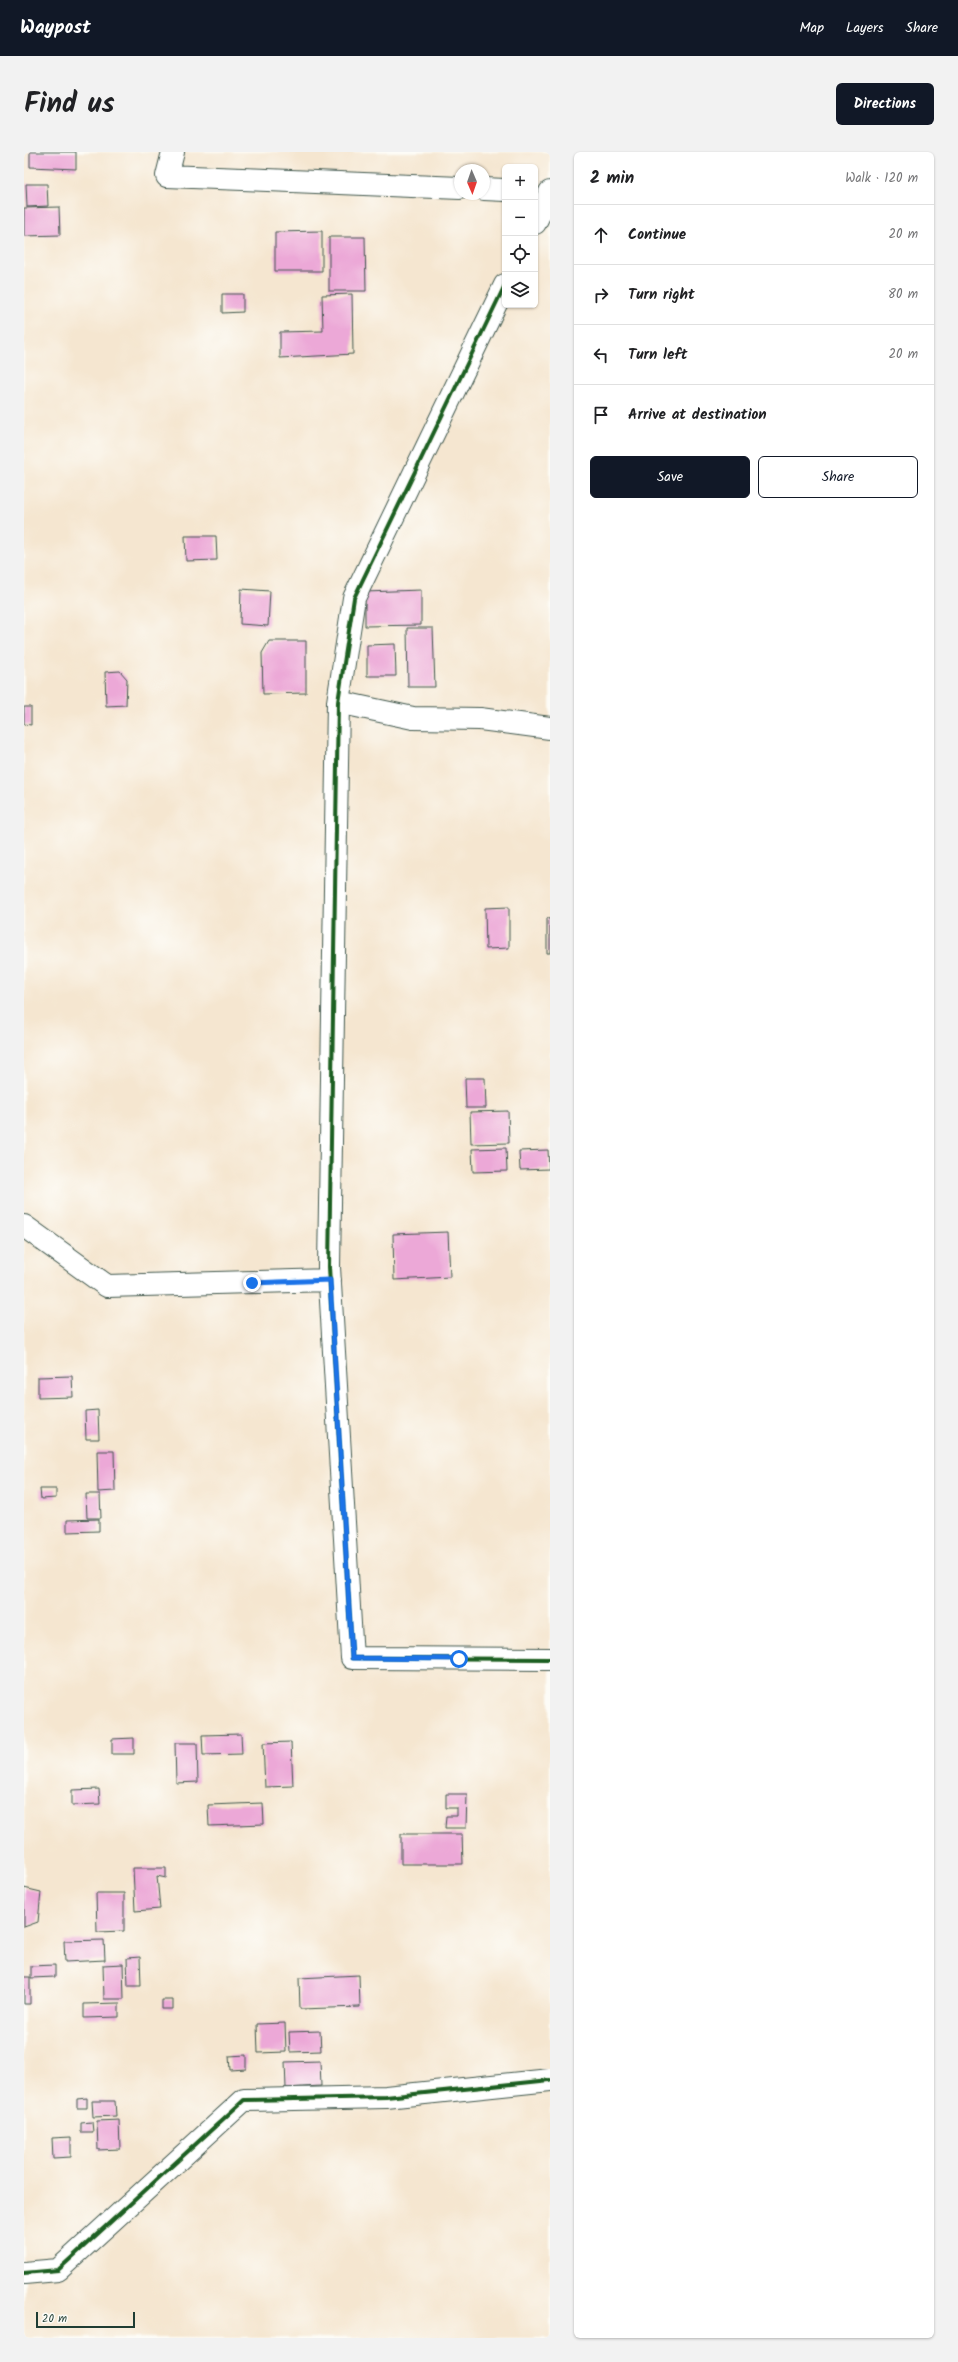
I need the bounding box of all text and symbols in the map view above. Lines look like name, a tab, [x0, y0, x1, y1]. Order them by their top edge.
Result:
text: Waypost	[20, 13, 91, 43]
text: Map	[800, 17, 824, 39]
text: Layers	[846, 17, 884, 39]
text: Share	[906, 17, 938, 39]
text: Find us	[24, 82, 115, 127]
button: Directions	[836, 83, 934, 125]
north arrow	[454, 164, 490, 200]
map controls	[502, 164, 538, 308]
button: +	[502, 164, 538, 200]
text: 2 min	[590, 165, 634, 192]
text: Walk · 120 m	[845, 168, 918, 189]
button: −	[502, 200, 538, 236]
text: Continue	[628, 223, 686, 247]
icon: ahead	[590, 224, 612, 246]
text: 20 m	[888, 224, 918, 245]
button: locate	[502, 236, 538, 272]
button: layers	[502, 272, 538, 308]
text: Turn right	[628, 283, 695, 307]
icon: right	[590, 284, 612, 306]
text: 80 m	[888, 284, 918, 305]
text: Turn left	[628, 343, 688, 367]
icon: left	[590, 344, 612, 366]
text: 20 m	[888, 344, 918, 365]
text: Arrive at destination	[628, 403, 767, 427]
icon: arrive	[590, 404, 612, 426]
button: Save	[590, 456, 750, 498]
button: Share	[758, 456, 918, 498]
route end	[243, 1274, 261, 1292]
route start	[450, 1650, 468, 1668]
scale bar	[36, 2310, 135, 2329]
text: 20 m	[42, 2310, 67, 2328]

